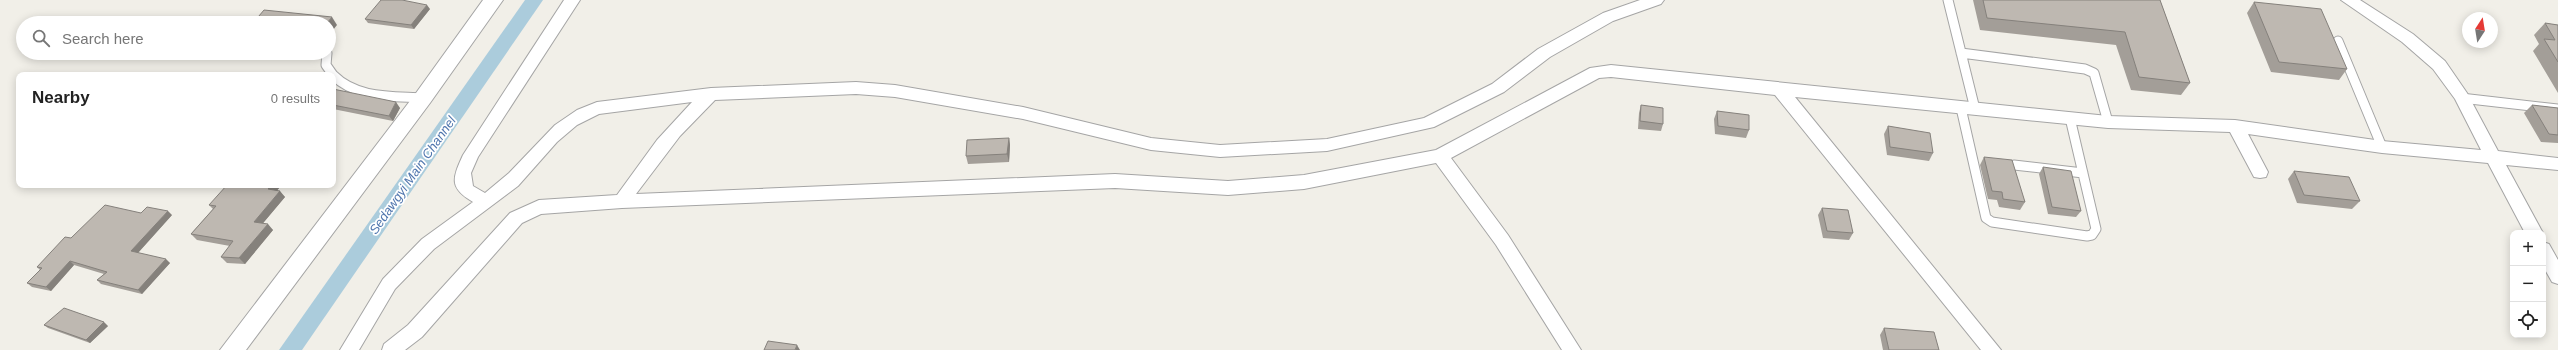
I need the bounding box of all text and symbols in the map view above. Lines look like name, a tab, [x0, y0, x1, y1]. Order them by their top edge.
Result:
north arrow	[2462, 12, 2498, 48]
search box	[16, 16, 336, 60]
icon: search	[30, 27, 52, 49]
text: Search here	[62, 30, 144, 47]
text: Nearby	[32, 88, 90, 107]
text: 0 results	[271, 91, 320, 106]
water label: Sedawgyi Main Channel	[366, 113, 459, 237]
map controls	[2510, 230, 2546, 338]
button: +	[2510, 230, 2546, 266]
button: −	[2510, 266, 2546, 302]
button: locate	[2510, 302, 2546, 338]

